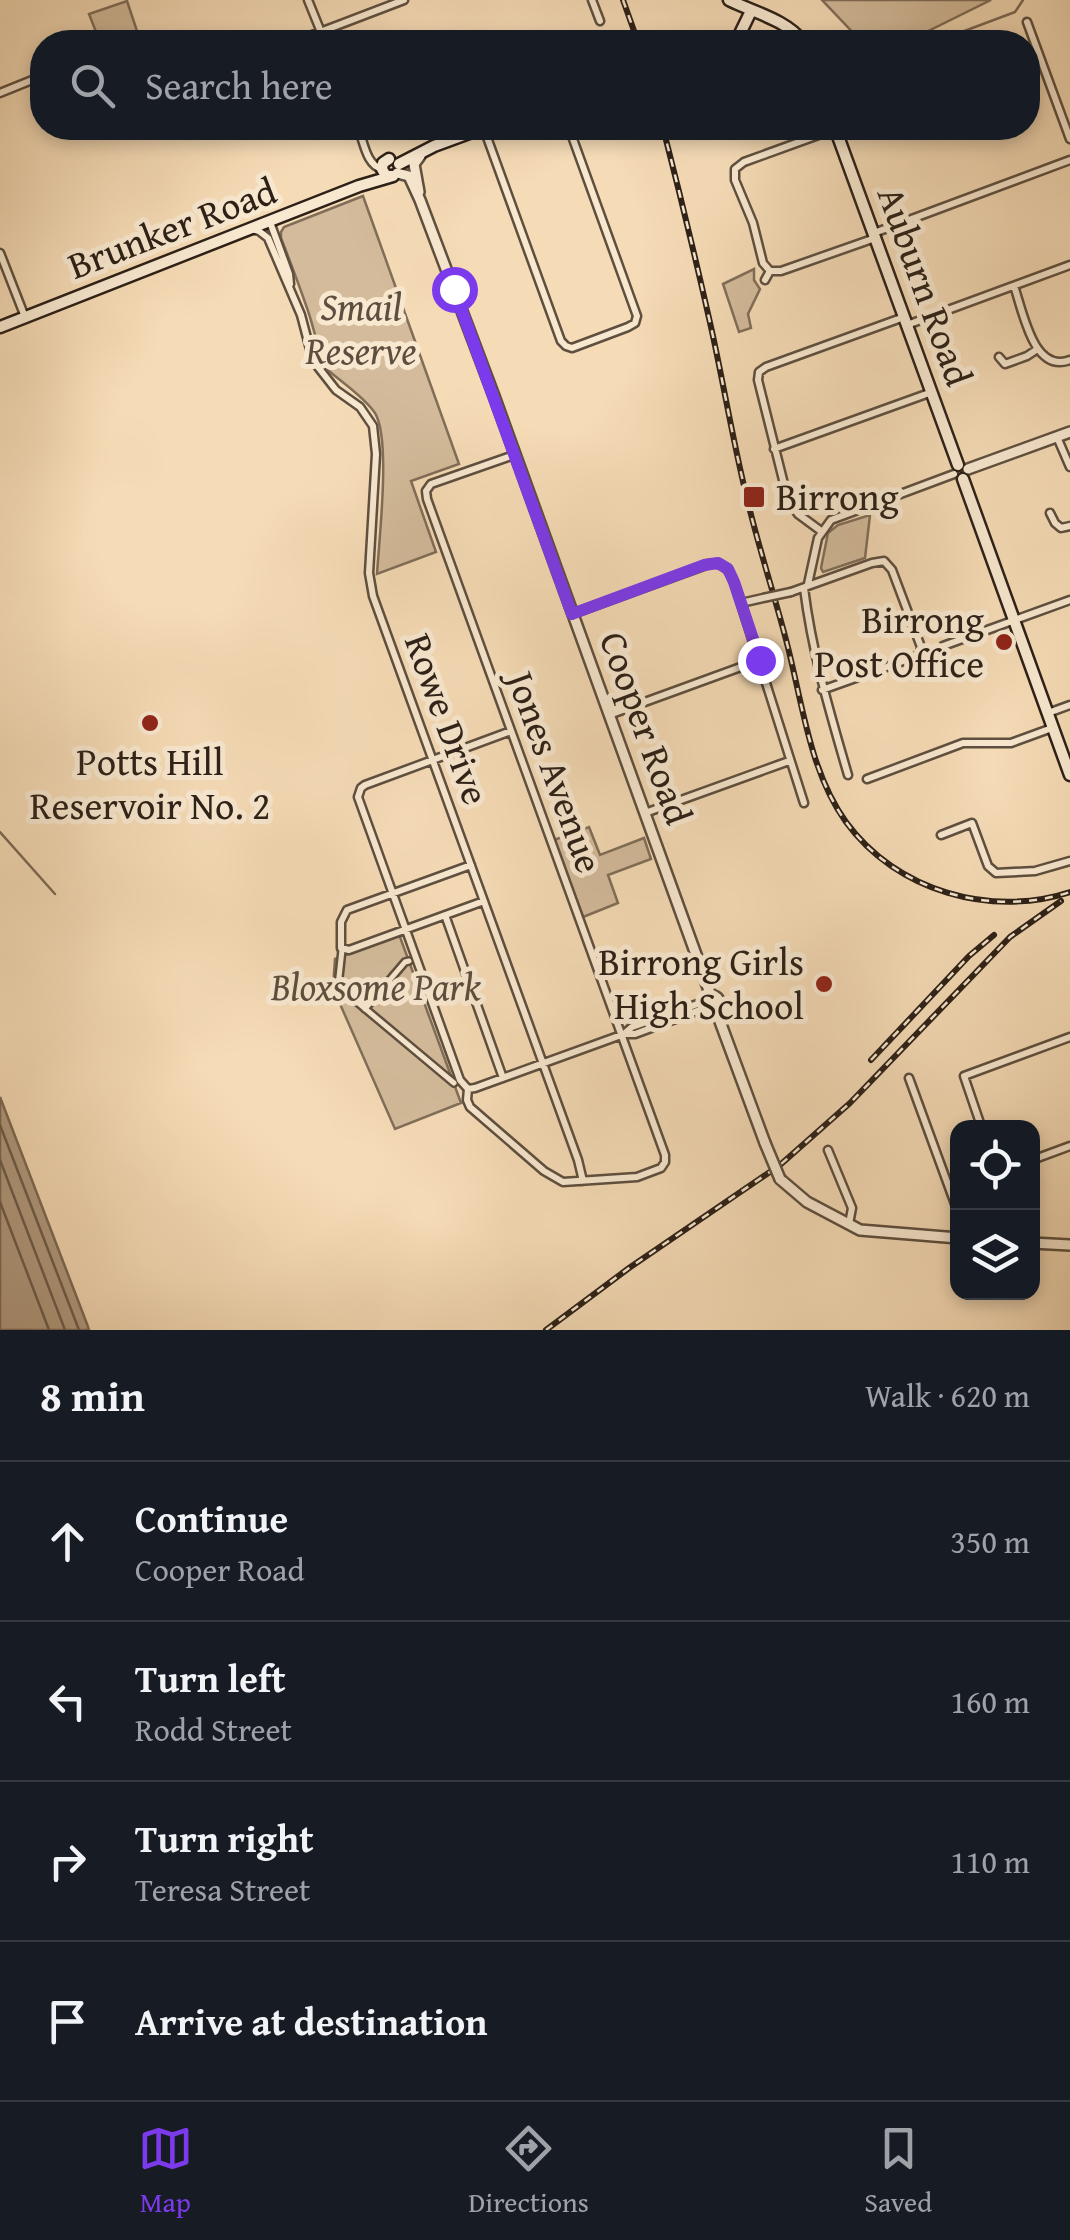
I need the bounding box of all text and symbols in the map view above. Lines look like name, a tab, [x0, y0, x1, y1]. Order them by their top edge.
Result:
search box	[30, 30, 1040, 140]
text: Search here	[145, 57, 333, 113]
icon: search	[65, 58, 120, 113]
street label: Brunker Road	[59, 161, 285, 292]
street label: Auburn Road	[864, 178, 988, 394]
route start	[432, 267, 478, 313]
park label: Smail Reserve	[304, 278, 417, 378]
place label: Birrong	[776, 468, 899, 524]
marker: Birrong	[741, 484, 767, 510]
place label: Birrong Post Office	[815, 591, 984, 691]
street label: Cooper Road	[586, 623, 708, 832]
street label: Rowe Drive	[391, 625, 505, 812]
marker: Birrong Post Office	[993, 631, 1015, 653]
route end	[738, 638, 784, 684]
street label: Jones Avenue	[492, 659, 618, 880]
marker: Potts Hill Reservoir No. 2	[139, 712, 161, 734]
place label: Potts Hill Reservoir No. 2	[30, 733, 270, 833]
place label: Birrong Girls High School	[599, 933, 804, 1033]
park label: Bloxsome Park	[270, 958, 482, 1014]
marker: Birrong Girls High School	[813, 973, 835, 995]
map controls	[950, 1120, 1040, 1300]
button: locate	[950, 1120, 1040, 1210]
button: layers	[950, 1210, 1040, 1300]
text: 8 min	[40, 1365, 145, 1426]
text: Walk · 620 m	[865, 1372, 1030, 1419]
text: Continue	[135, 1490, 288, 1546]
icon: ahead	[40, 1514, 95, 1569]
text: 350 m	[951, 1518, 1030, 1565]
text: Cooper Road	[135, 1546, 305, 1593]
text: Turn left	[135, 1650, 286, 1706]
icon: left	[40, 1674, 95, 1729]
text: 160 m	[951, 1678, 1030, 1725]
text: Rodd Street	[135, 1706, 292, 1753]
text: Turn right	[135, 1810, 314, 1866]
icon: right	[40, 1834, 95, 1889]
text: 110 m	[951, 1838, 1030, 1885]
text: Teresa Street	[135, 1866, 310, 1913]
text: Arrive at destination	[135, 1993, 488, 2049]
icon: arrive	[40, 1994, 95, 2049]
tab: Map	[138, 2121, 193, 2222]
tab: Directions	[468, 2121, 589, 2222]
tab: Saved	[864, 2121, 932, 2222]

